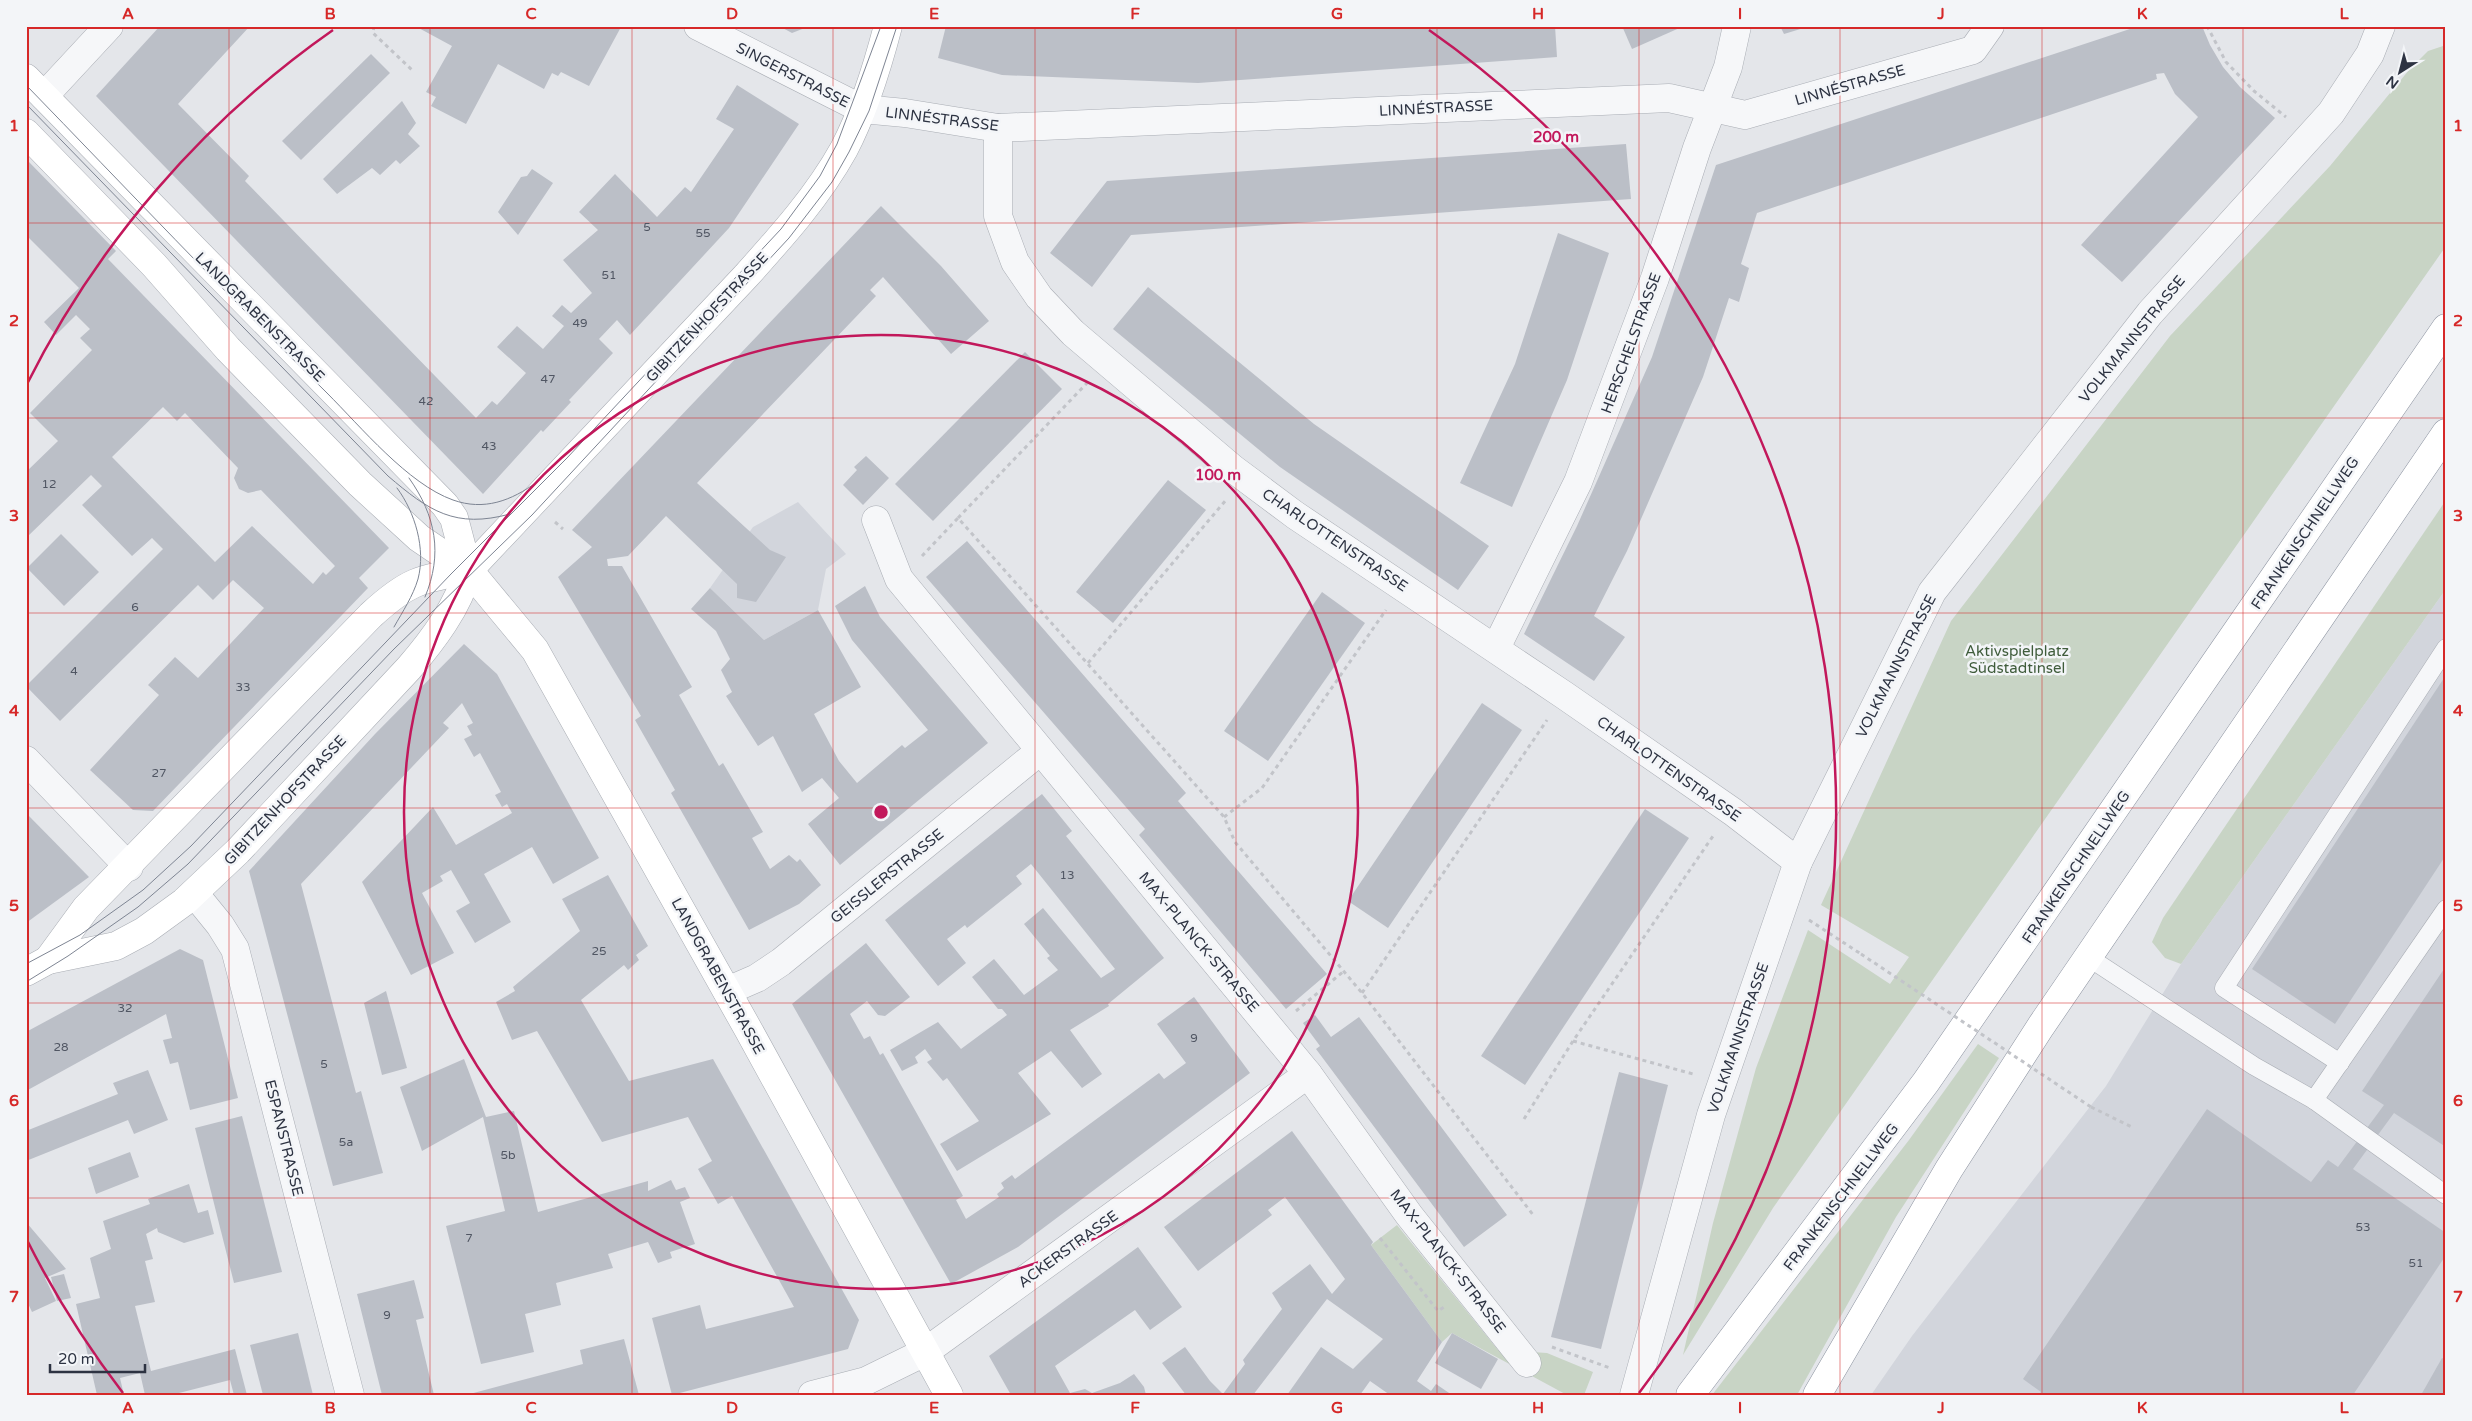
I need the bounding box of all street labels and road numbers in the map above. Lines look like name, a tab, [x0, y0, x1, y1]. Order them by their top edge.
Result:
street label: SINGERSTRASSE	[733, 39, 853, 111]
street label: LINNÉSTRASSE	[1793, 61, 1907, 109]
street label: LINNÉSTRASSE	[1378, 96, 1494, 120]
street label: LINNÉSTRASSE	[884, 103, 1000, 135]
street label: LANDGRABENSTRASSE	[191, 248, 329, 386]
street label: GIBITZENHOFSTRASSE	[642, 248, 772, 386]
street label: HERSCHELSTRASSE	[1597, 270, 1665, 416]
street label: VOLKMANNSTRASSE	[2075, 272, 2189, 406]
street label: FRANKENSCHNELLWEG	[2247, 453, 2363, 613]
street label: CHARLOTTENSTRASSE	[1259, 485, 1411, 595]
street label: VOLKMANNSTRASSE	[1852, 591, 1940, 741]
street label: CHARLOTTENSTRASSE	[1594, 712, 1744, 826]
street label: GIBITZENHOFSTRASSE	[220, 731, 350, 869]
street label: FRANKENSCHNELLWEG	[2018, 787, 2134, 947]
street label: GEISSLERSTRASSE	[827, 825, 947, 927]
street label: MAX-PLANCK-STRASSE	[1135, 868, 1263, 1016]
street label: LANDGRABENSTRASSE	[668, 895, 768, 1057]
street label: VOLKMANNSTRASSE	[1704, 960, 1772, 1116]
street label: ESPANSTRASSE	[261, 1078, 307, 1198]
street label: FRANKENSCHNELLWEG	[1780, 1120, 1902, 1274]
street label: MAX-PLANCK-STRASSE	[1386, 1186, 1510, 1336]
street label: ACKERSTRASSE	[1014, 1207, 1122, 1291]

